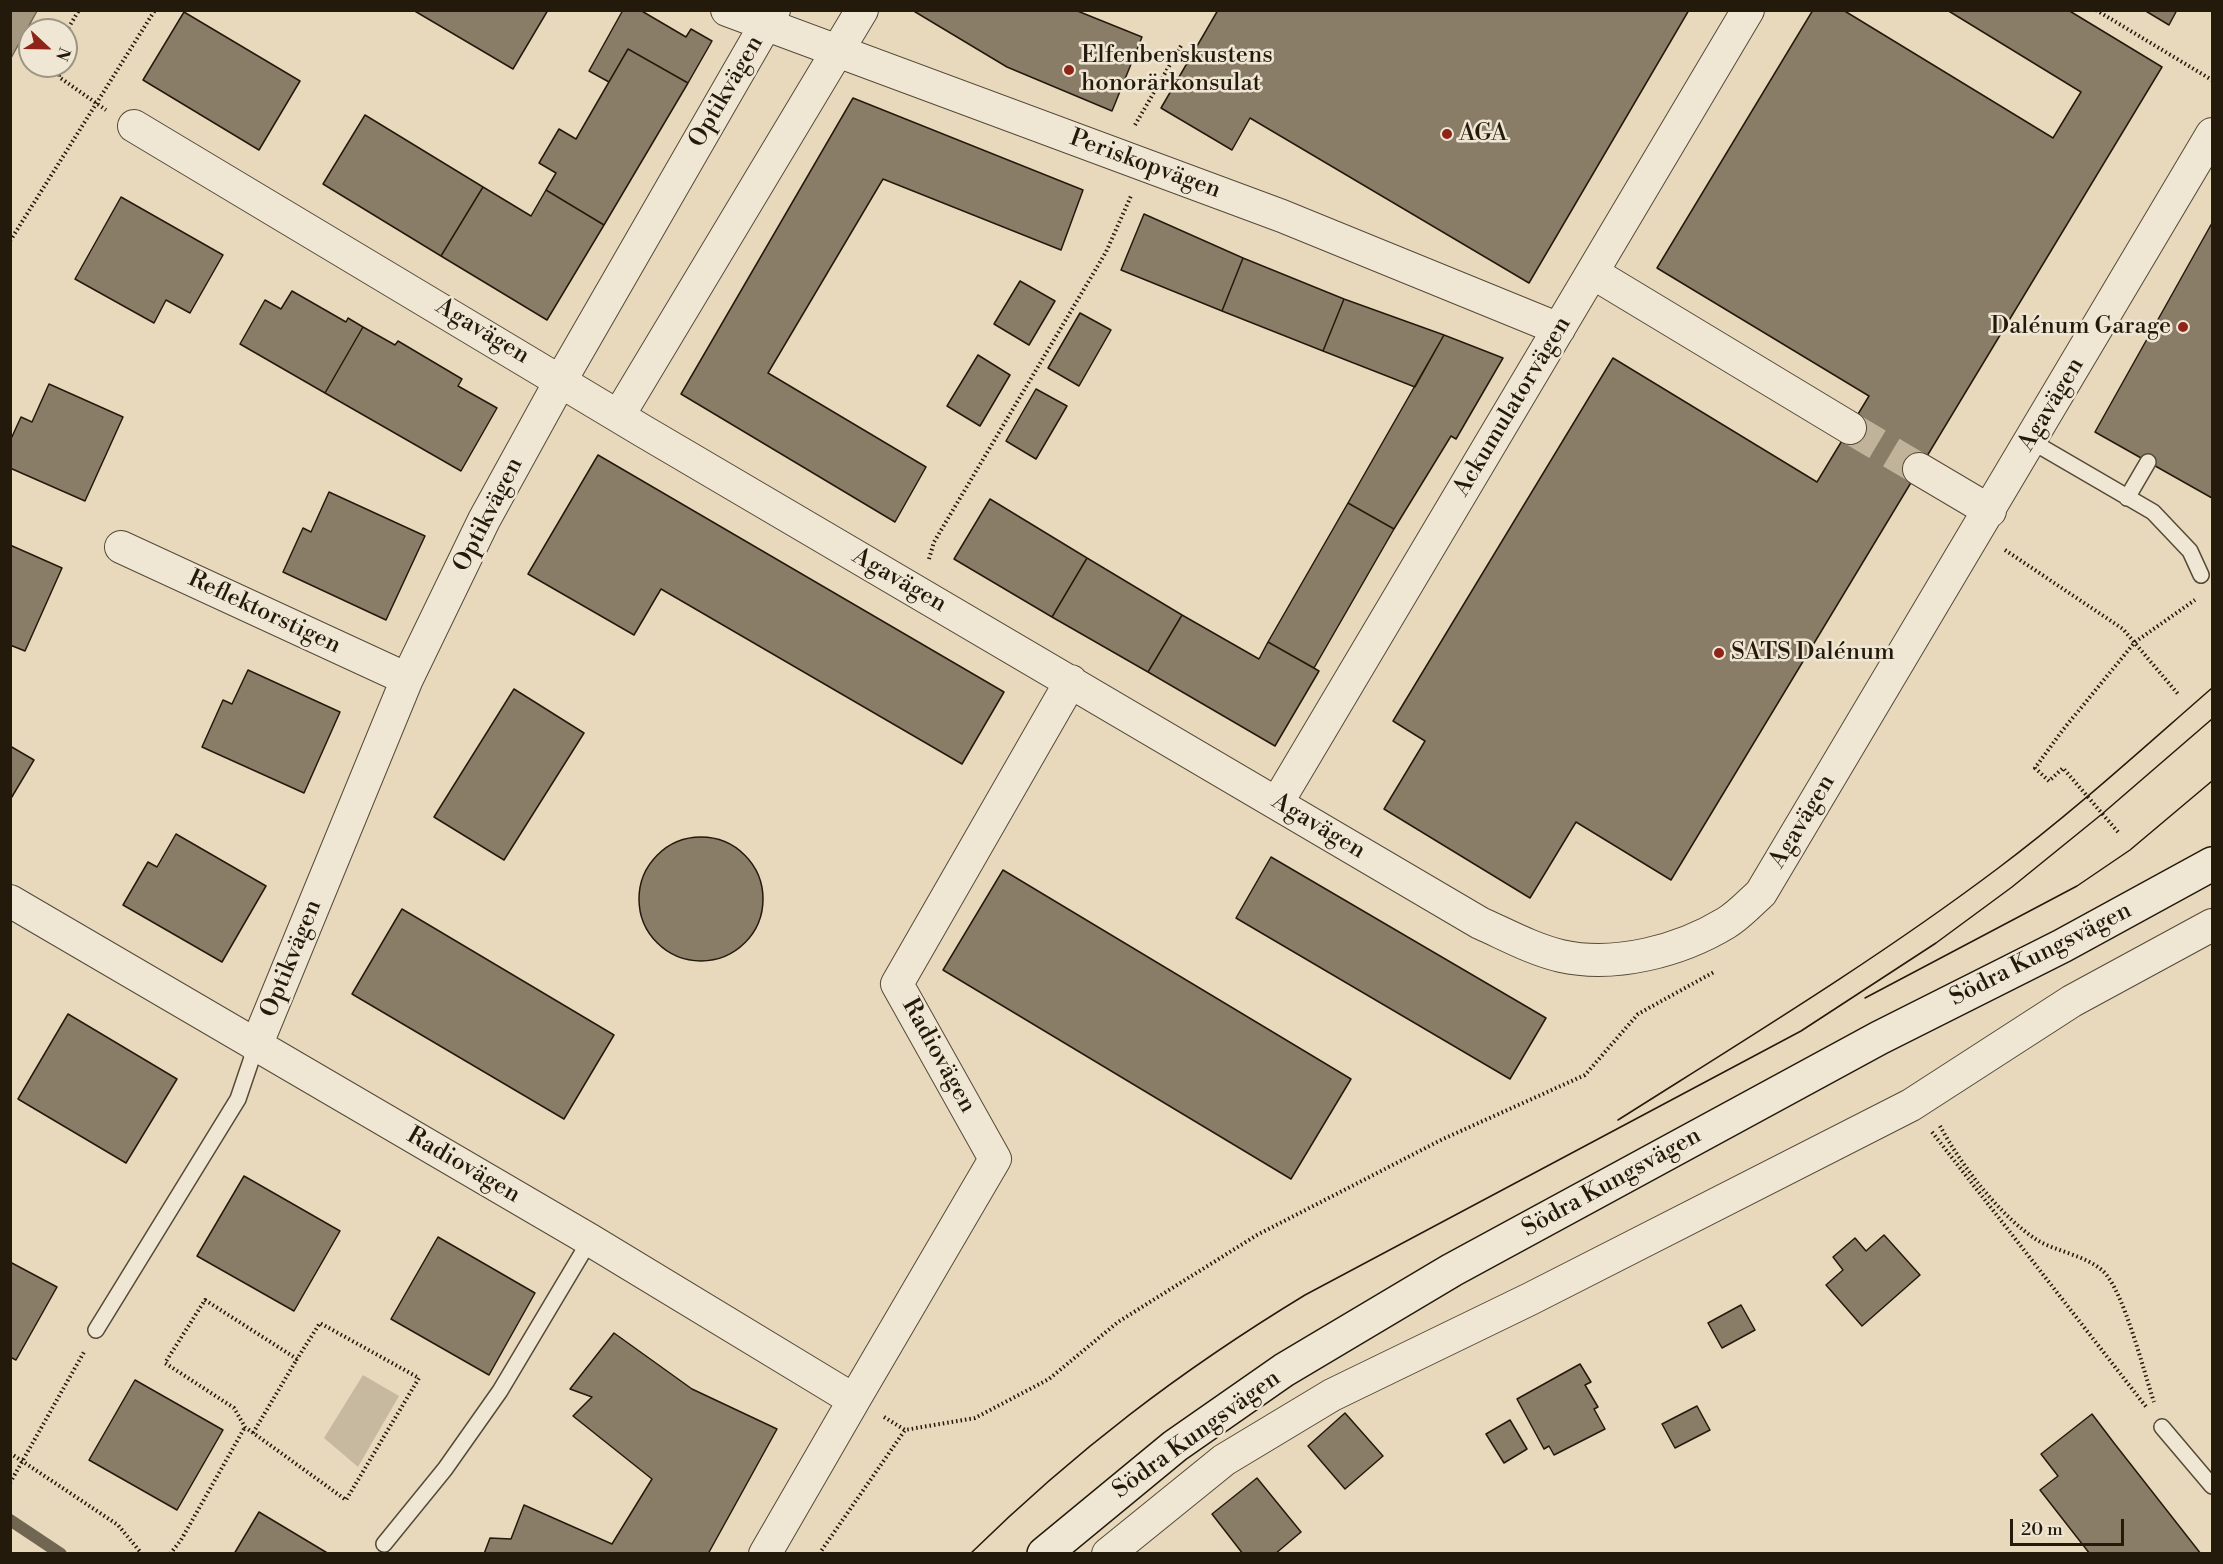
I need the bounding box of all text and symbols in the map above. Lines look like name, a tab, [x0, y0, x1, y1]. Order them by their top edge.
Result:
north arrow	[18, 18, 78, 78]
street label: Optikvägen	[683, 31, 771, 153]
place label: Elfenbenskustens honorärkonsulat	[1081, 42, 1273, 98]
text: N	[51, 44, 74, 64]
marker: Elfenbenskustens honorärkonsulat	[1062, 63, 1076, 77]
place label: AGA	[1459, 120, 1507, 148]
street label: Periskopvägen	[1066, 124, 1224, 206]
marker: AGA	[1440, 127, 1454, 141]
street label: Agavägen	[430, 293, 534, 371]
street label: Ackumulatorvägen	[1448, 312, 1578, 502]
place label: Dalénum Garage	[1991, 313, 2171, 341]
marker: Dalénum Garage	[2176, 320, 2190, 334]
street label: Agavägen	[2013, 353, 2091, 457]
street label: Optikvägen	[448, 453, 530, 577]
street label: Agavägen	[847, 543, 951, 619]
street label: Reflektorstigen	[183, 565, 345, 661]
place label: SATS Dalénum	[1731, 639, 1895, 667]
marker: SATS Dalénum	[1712, 646, 1726, 660]
street label: Agavägen	[1764, 770, 1842, 874]
street label: Agavägen	[1266, 788, 1370, 866]
street label: Optikvägen	[255, 896, 329, 1022]
street label: Södra Kungsvägen	[1945, 897, 2137, 1013]
street label: Radiovägen	[895, 994, 981, 1118]
street label: Radiovägen	[401, 1122, 525, 1210]
street label: Södra Kungsvägen	[1518, 1122, 1706, 1244]
street label: Södra Kungsvägen	[1108, 1365, 1286, 1505]
scale bar	[2013, 1507, 2127, 1545]
text: 20 m	[2021, 1518, 2063, 1541]

